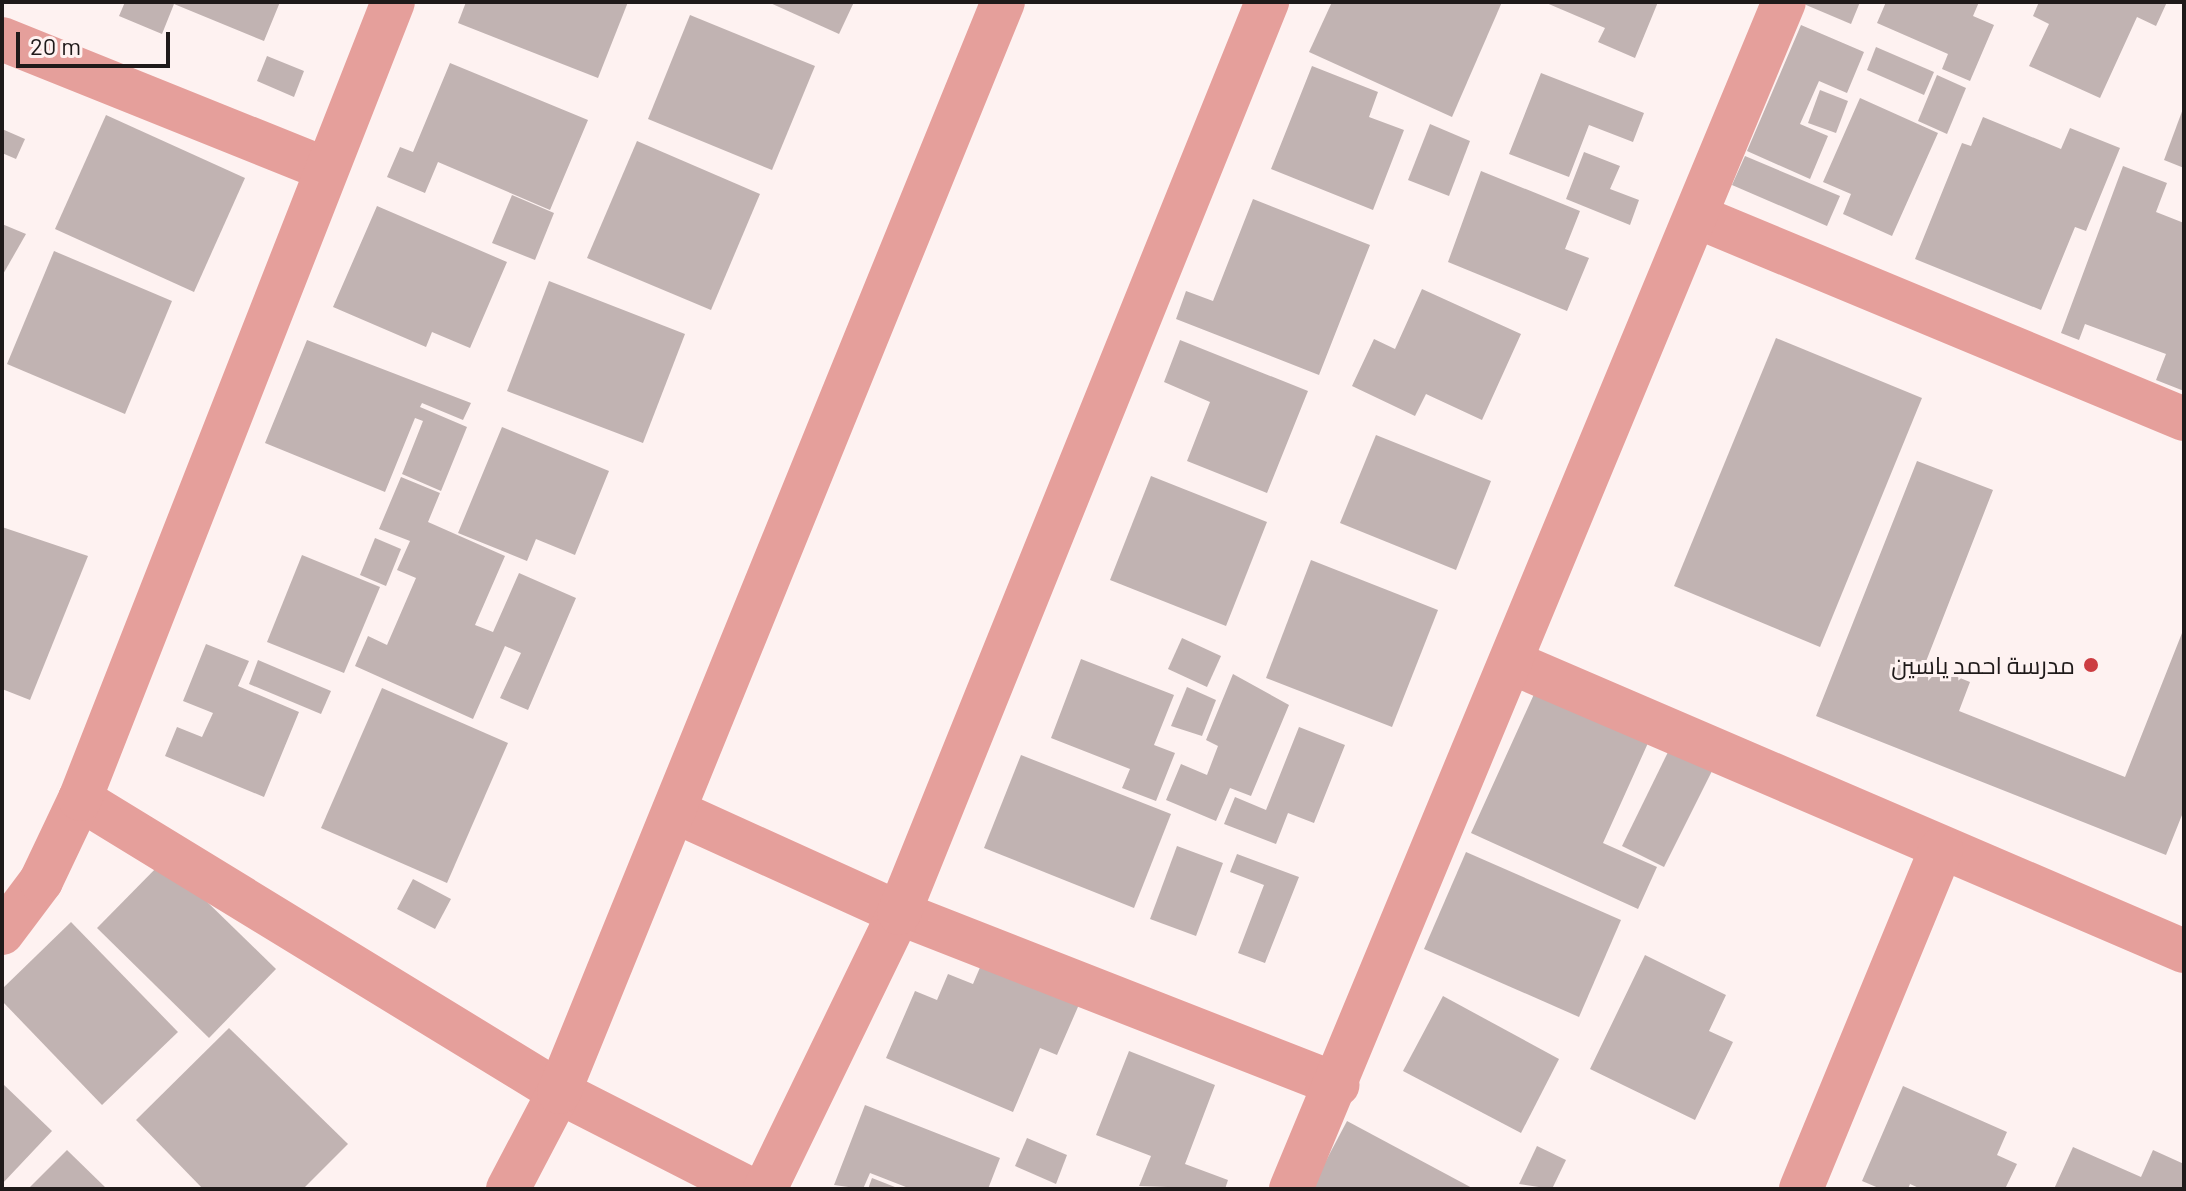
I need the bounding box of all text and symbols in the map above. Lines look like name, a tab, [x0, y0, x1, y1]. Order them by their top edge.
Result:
scale bar	[20, 16, 174, 66]
text: 20 m	[30, 31, 81, 60]
place label: مدرسة احمد ياسين	[1891, 651, 2075, 679]
marker: مدرسة احمد ياسين	[2082, 656, 2100, 674]

